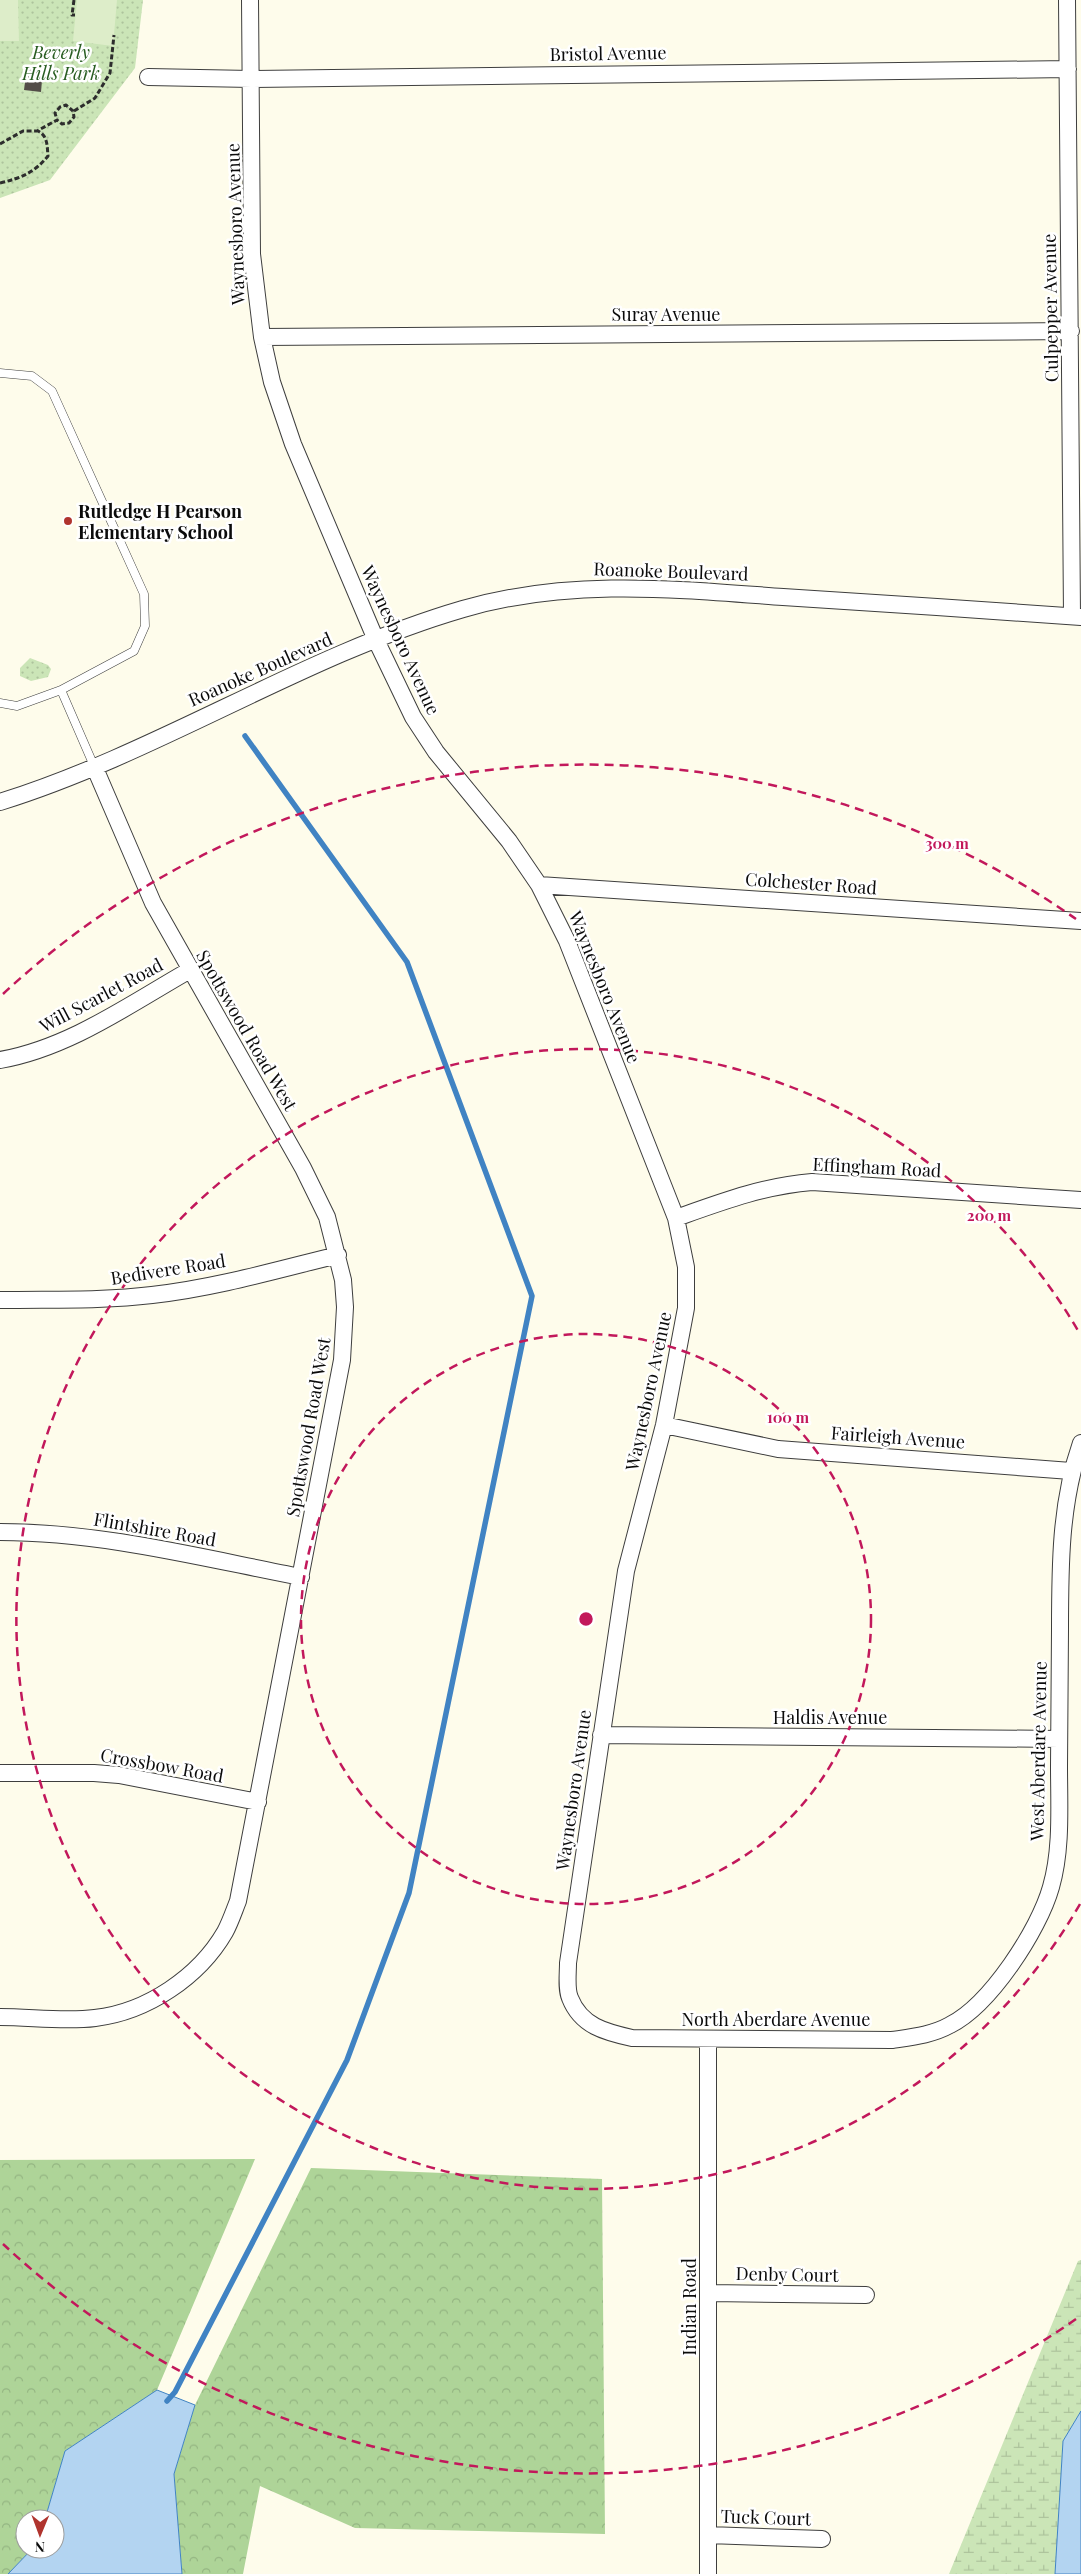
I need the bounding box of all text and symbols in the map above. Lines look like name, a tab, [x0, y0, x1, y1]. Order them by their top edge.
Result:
park label: Beverly Hills Park	[21, 40, 100, 85]
street label: Bristol Avenue	[549, 40, 667, 66]
street label: Waynesboro Avenue	[220, 143, 250, 306]
street label: Culpepper Avenue	[1037, 234, 1063, 382]
street label: Suray Avenue	[612, 302, 720, 326]
place label: Rutledge H Pearson Elementary School	[78, 499, 242, 544]
marker: Rutledge H Pearson Elementary School	[62, 515, 74, 527]
street label: Roanoke Boulevard	[593, 556, 750, 586]
street label: Waynesboro Avenue	[355, 561, 446, 718]
street label: Roanoke Boulevard	[184, 626, 336, 712]
text: 300 m	[925, 833, 969, 853]
street label: Colchester Road	[744, 866, 878, 900]
street label: Waynesboro Avenue	[563, 906, 646, 1067]
street label: Spottswood Road West	[191, 945, 303, 1115]
street label: Will Scarlet Road	[34, 952, 167, 1038]
street label: Effingham Road	[812, 1152, 943, 1182]
text: 200 m	[967, 1205, 1012, 1225]
street label: Bedivere Road	[109, 1248, 228, 1290]
street label: Waynesboro Avenue	[619, 1309, 677, 1474]
street label: Spottswood Road West	[280, 1335, 336, 1519]
text: 100 m	[767, 1407, 810, 1427]
street label: Fairleigh Avenue	[830, 1420, 966, 1454]
street label: Flintshire Road	[92, 1506, 219, 1552]
centre of rings	[577, 1610, 595, 1628]
street label: West Aberdare Avenue	[1024, 1661, 1052, 1842]
street label: Haldis Avenue	[773, 1705, 887, 1729]
street label: Waynesboro Avenue	[550, 1708, 596, 1873]
street label: Crossbow Road	[99, 1742, 226, 1788]
street label: North Aberdare Avenue	[682, 2007, 870, 2031]
street label: Indian Road	[677, 2258, 701, 2356]
street label: Denby Court	[735, 2261, 839, 2287]
street label: Tuck Court	[720, 2503, 812, 2531]
north arrow	[15, 2509, 65, 2559]
text: N	[35, 2538, 45, 2557]

